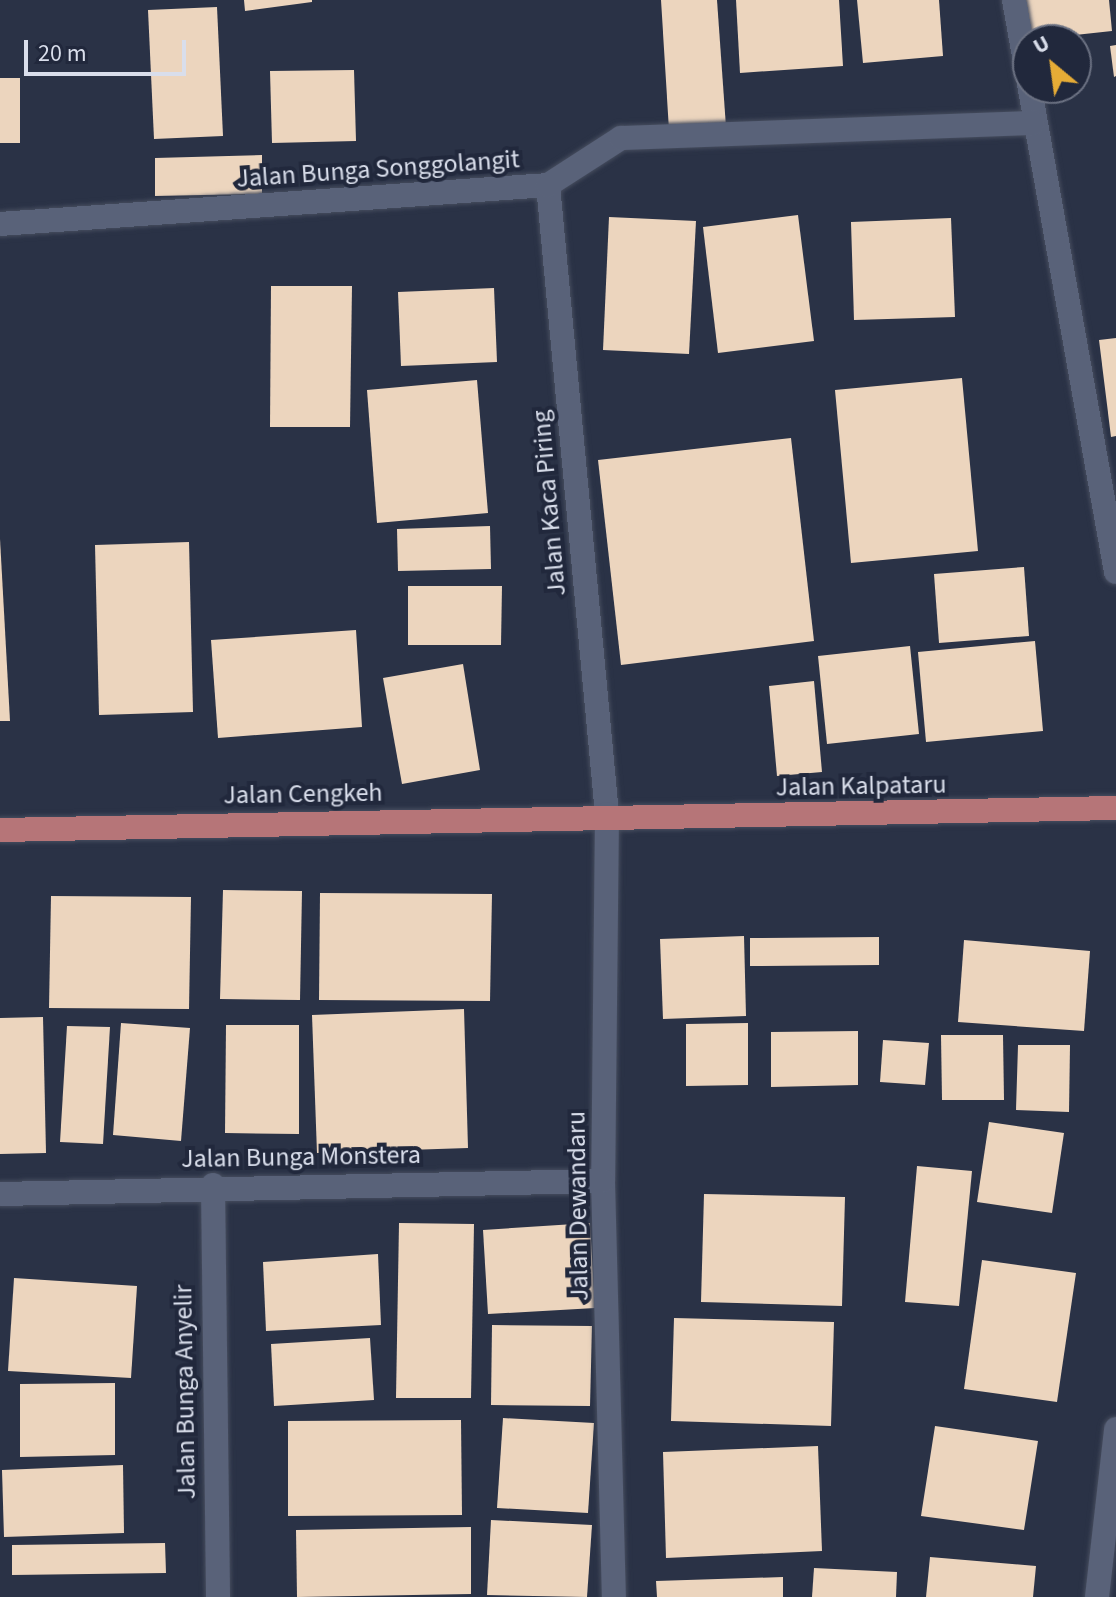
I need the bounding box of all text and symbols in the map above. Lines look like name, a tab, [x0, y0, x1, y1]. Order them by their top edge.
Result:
scale bar	[28, 24, 190, 74]
north arrow	[1012, 24, 1092, 104]
text: U	[1027, 27, 1055, 62]
text: 20 m	[38, 36, 87, 71]
street label: Jalan Bunga Songgolangit	[235, 144, 521, 194]
street label: Jalan Kaca Piring	[525, 409, 573, 597]
street label: Jalan Kalpataru	[775, 769, 947, 803]
street label: Jalan Cengkeh	[223, 777, 383, 811]
street label: Jalan Dewandaru	[561, 1111, 595, 1301]
street label: Jalan Bunga Monstera	[181, 1139, 421, 1175]
street label: Jalan Bunga Anyelir	[168, 1284, 202, 1500]

